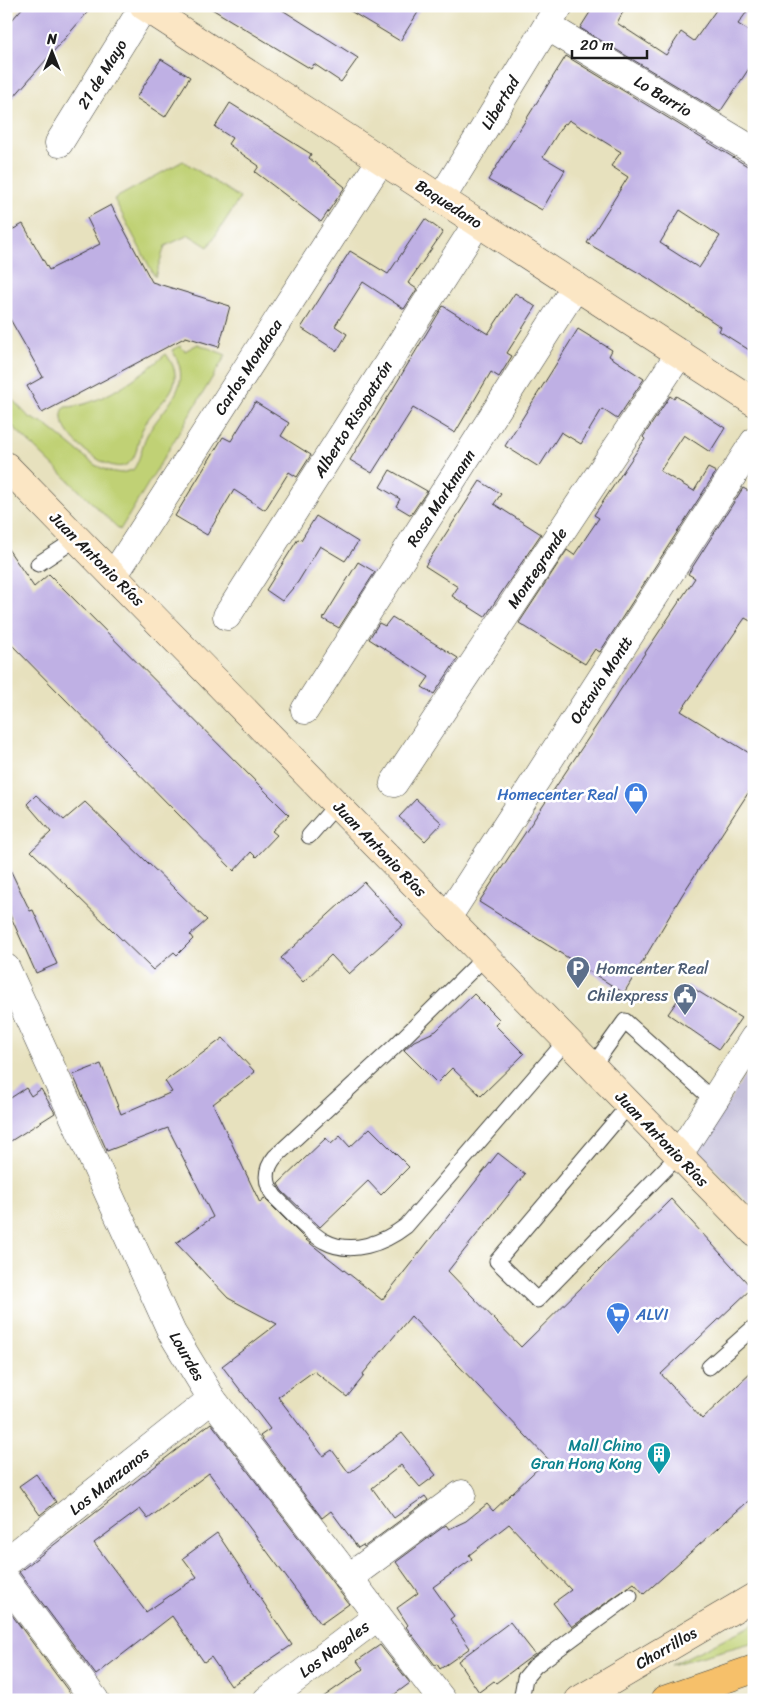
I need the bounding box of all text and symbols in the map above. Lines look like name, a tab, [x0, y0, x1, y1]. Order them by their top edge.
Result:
text: N	[46, 27, 57, 52]
north arrow	[28, 28, 78, 78]
scale bar	[572, 28, 648, 60]
text: 20 m	[580, 32, 614, 58]
street label: 21 de Mayo	[69, 33, 135, 115]
street label: Lo Barrio	[628, 67, 698, 125]
street label: Libertad	[473, 69, 528, 135]
street label: Baquedano	[409, 171, 489, 237]
street label: Carlos Mondaca	[206, 312, 291, 421]
street label: Alberto Risopatrón	[305, 354, 401, 484]
street label: Rosa Markmann	[398, 443, 484, 553]
street label: Juan Antonio Ríos	[42, 504, 152, 614]
street label: Montegrande	[499, 521, 575, 615]
street label: Octavio Montt	[562, 630, 640, 730]
place label: Homecenter Real	[497, 780, 618, 809]
shop icon: Homecenter Real	[623, 781, 649, 815]
street label: Juan Antonio Ríos	[325, 793, 434, 905]
place label: Homcenter Real	[596, 954, 709, 983]
parking icon: Homcenter Real	[565, 955, 591, 989]
place label: Chilexpress	[588, 981, 669, 1010]
public building icon: Chilexpress	[672, 982, 698, 1016]
street label: Juan Antonio Ríos	[607, 1083, 716, 1195]
place label: ALVI	[635, 1300, 668, 1329]
supermarket icon: ALVI	[605, 1301, 631, 1335]
street label: Lourdes	[161, 1326, 213, 1387]
place label: Mall Chino Gran Hong Kong	[531, 1431, 642, 1478]
street label: Los Manzanos	[62, 1439, 156, 1523]
building icon: Mall Chino Gran Hong Kong	[646, 1441, 672, 1475]
street label: Los Nogales	[292, 1612, 376, 1685]
street label: Chorrillos	[629, 1618, 703, 1677]

